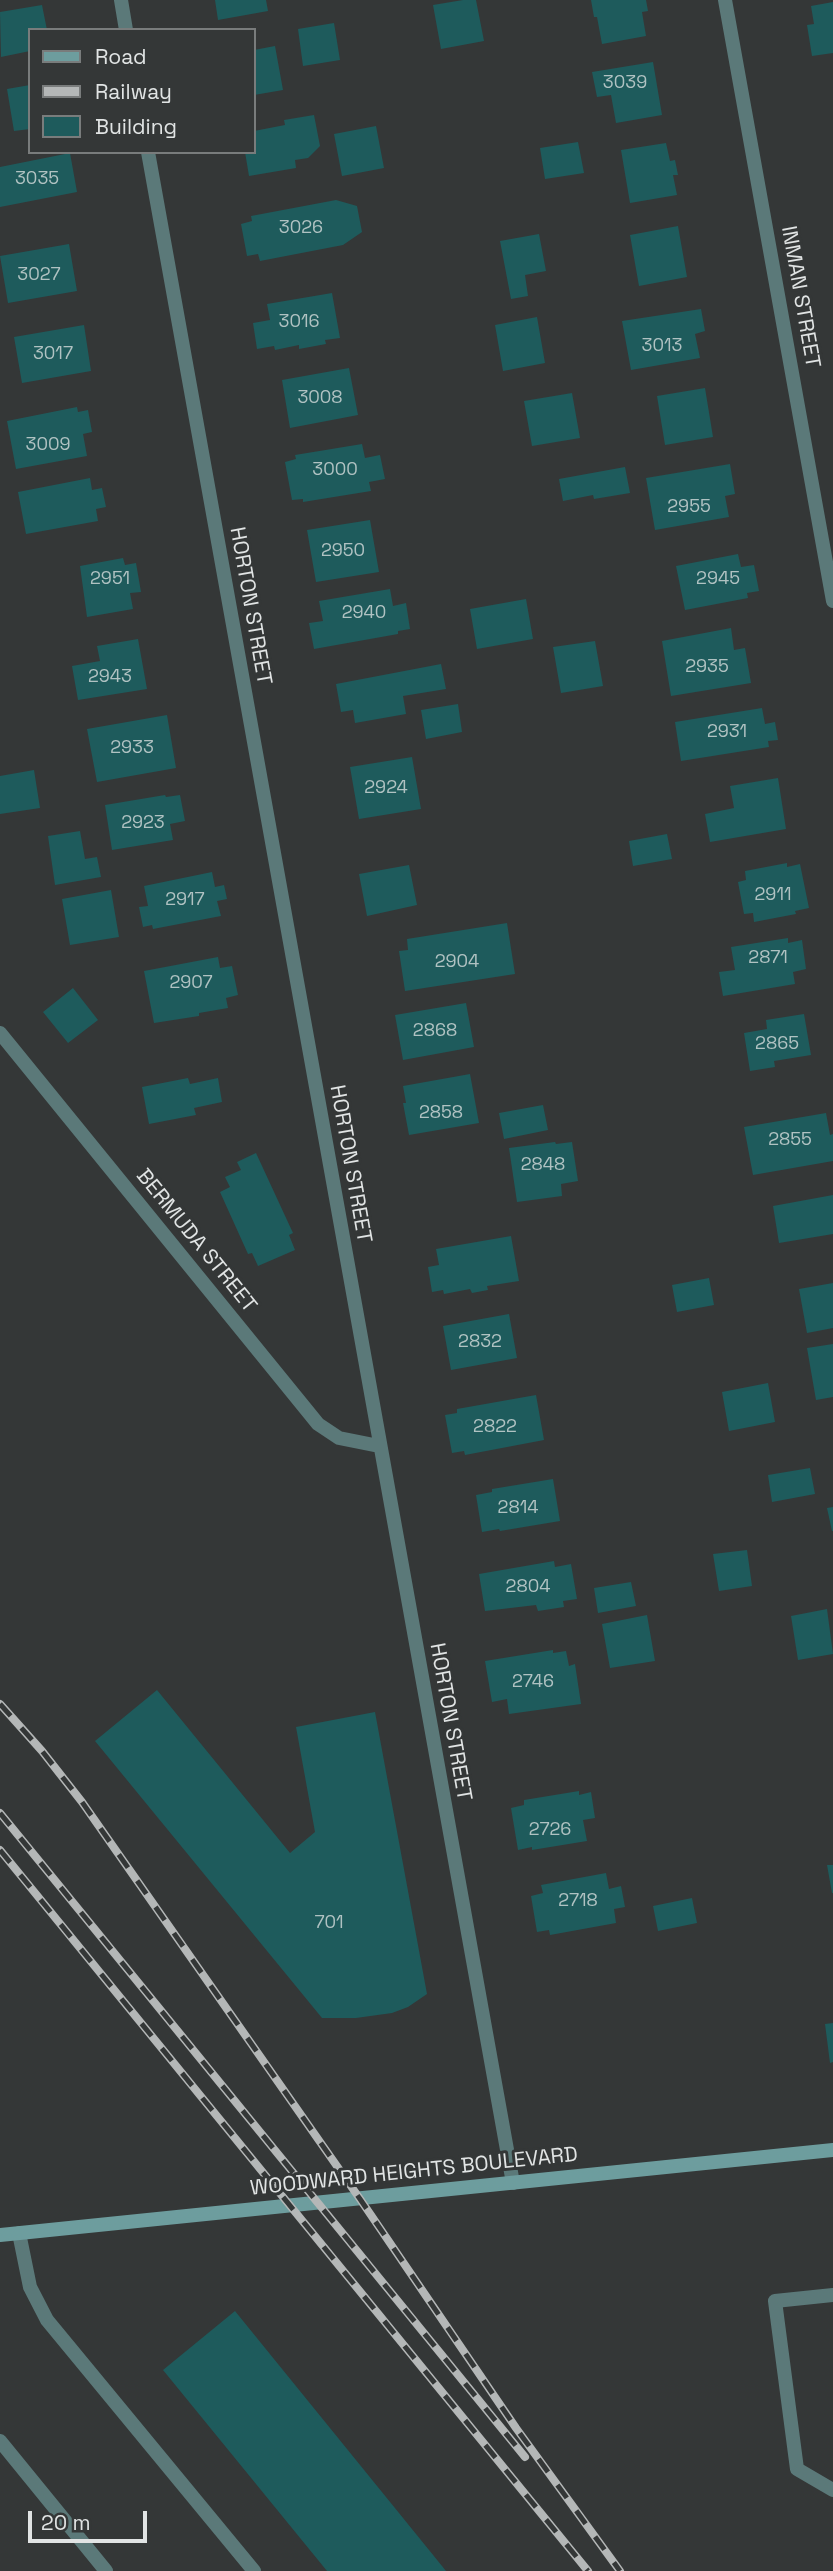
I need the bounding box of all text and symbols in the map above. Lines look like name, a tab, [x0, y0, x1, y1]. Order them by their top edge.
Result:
legend	[28, 28, 256, 154]
text: Road	[95, 43, 147, 70]
house number: 3039	[603, 72, 647, 94]
text: Railway	[95, 78, 172, 105]
text: Building	[95, 113, 177, 140]
house number: 3035	[15, 168, 59, 190]
house number: 3026	[279, 217, 323, 239]
street label: INMAN STREET	[775, 224, 825, 370]
house number: 3027	[17, 264, 61, 286]
house number: 3016	[279, 311, 319, 333]
house number: 3013	[642, 335, 682, 357]
house number: 3017	[33, 343, 73, 365]
house number: 3008	[297, 387, 343, 409]
house number: 3009	[26, 434, 70, 456]
house number: 3000	[312, 459, 358, 481]
house number: 2955	[667, 496, 711, 518]
street label: HORTON STREET	[224, 525, 276, 687]
house number: 2950	[321, 540, 365, 562]
house number: 2951	[90, 568, 130, 590]
house number: 2945	[696, 568, 740, 590]
house number: 2940	[342, 602, 386, 624]
house number: 2935	[685, 656, 729, 678]
house number: 2943	[88, 666, 132, 688]
house number: 2931	[707, 721, 747, 743]
house number: 2933	[110, 737, 154, 759]
house number: 2924	[364, 777, 408, 799]
house number: 2923	[121, 812, 165, 834]
house number: 2911	[755, 884, 791, 906]
house number: 2917	[165, 889, 205, 911]
house number: 2871	[748, 947, 788, 969]
house number: 2904	[435, 951, 479, 973]
house number: 2907	[169, 972, 213, 994]
house number: 2868	[413, 1020, 457, 1042]
house number: 2865	[755, 1033, 799, 1055]
street label: HORTON STREET	[324, 1083, 376, 1245]
house number: 2858	[419, 1102, 463, 1124]
house number: 2855	[768, 1129, 812, 1151]
house number: 2848	[521, 1154, 565, 1176]
street label: BERMUDA STREET	[130, 1164, 262, 1318]
house number: 2832	[458, 1331, 502, 1353]
house number: 2822	[473, 1416, 517, 1438]
house number: 2814	[498, 1497, 538, 1519]
house number: 2804	[506, 1576, 550, 1598]
street label: HORTON STREET	[424, 1641, 476, 1803]
house number: 2746	[512, 1671, 554, 1693]
house number: 2726	[529, 1819, 571, 1841]
house number: 2718	[558, 1890, 598, 1912]
house number: 701	[314, 1912, 344, 1934]
street label: WOODWARD HEIGHTS BOULEVARD	[249, 2142, 579, 2202]
scale bar	[32, 2498, 150, 2542]
text: 20 m	[41, 2509, 91, 2536]

